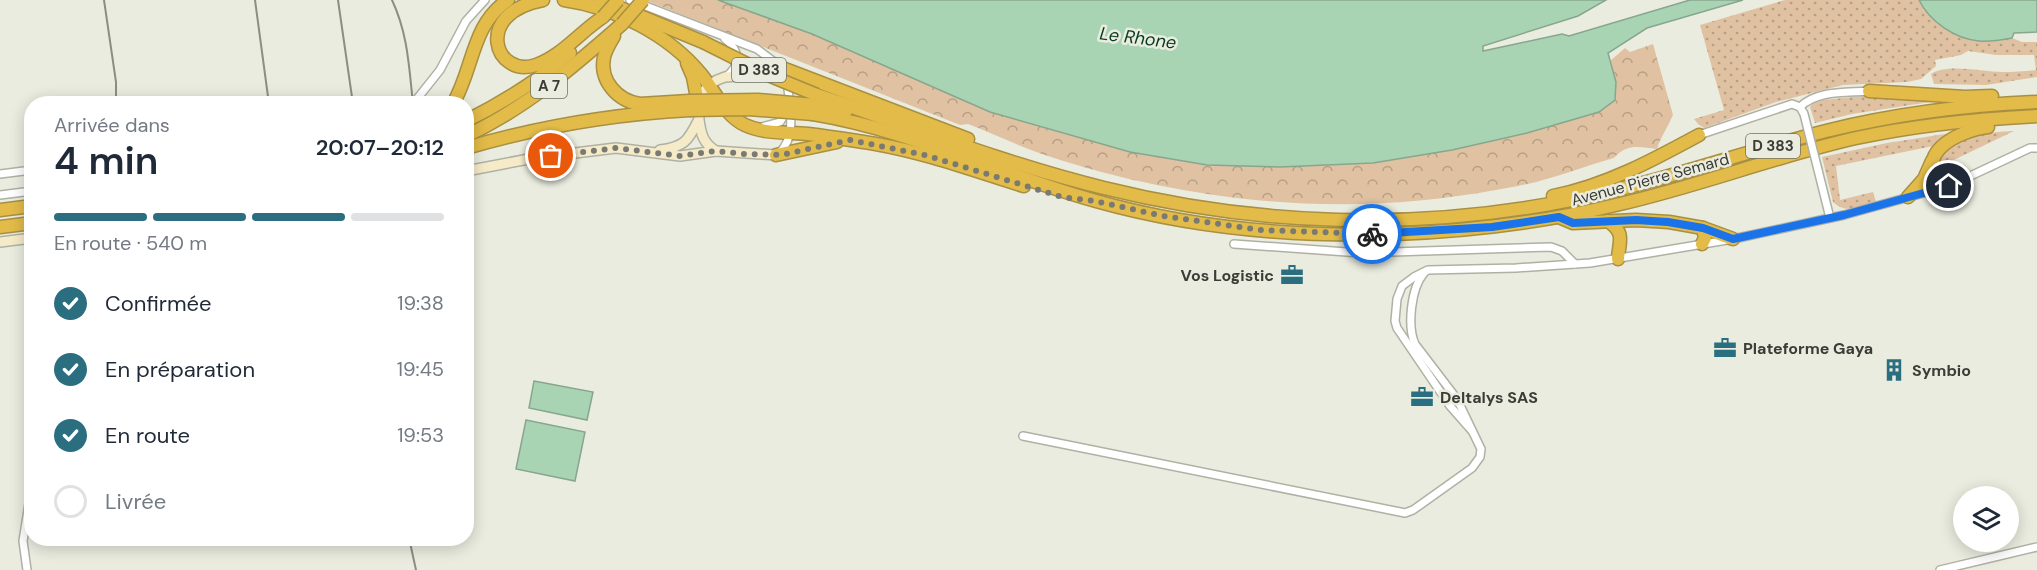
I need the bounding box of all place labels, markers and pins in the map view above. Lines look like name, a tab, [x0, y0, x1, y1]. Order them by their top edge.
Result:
pin	[525, 130, 576, 181]
pin	[1923, 160, 1974, 211]
office icon: Vos Logistic	[1279, 262, 1305, 288]
place label: Vos Logistic	[1181, 265, 1274, 286]
office icon: Plateforme Gaya	[1712, 335, 1738, 361]
place label: Plateforme Gaya	[1743, 338, 1873, 359]
building icon: Symbio	[1881, 357, 1907, 383]
place label: Symbio	[1912, 360, 1971, 381]
office icon: Deltalys SAS	[1409, 384, 1435, 410]
place label: Deltalys SAS	[1440, 387, 1538, 408]

